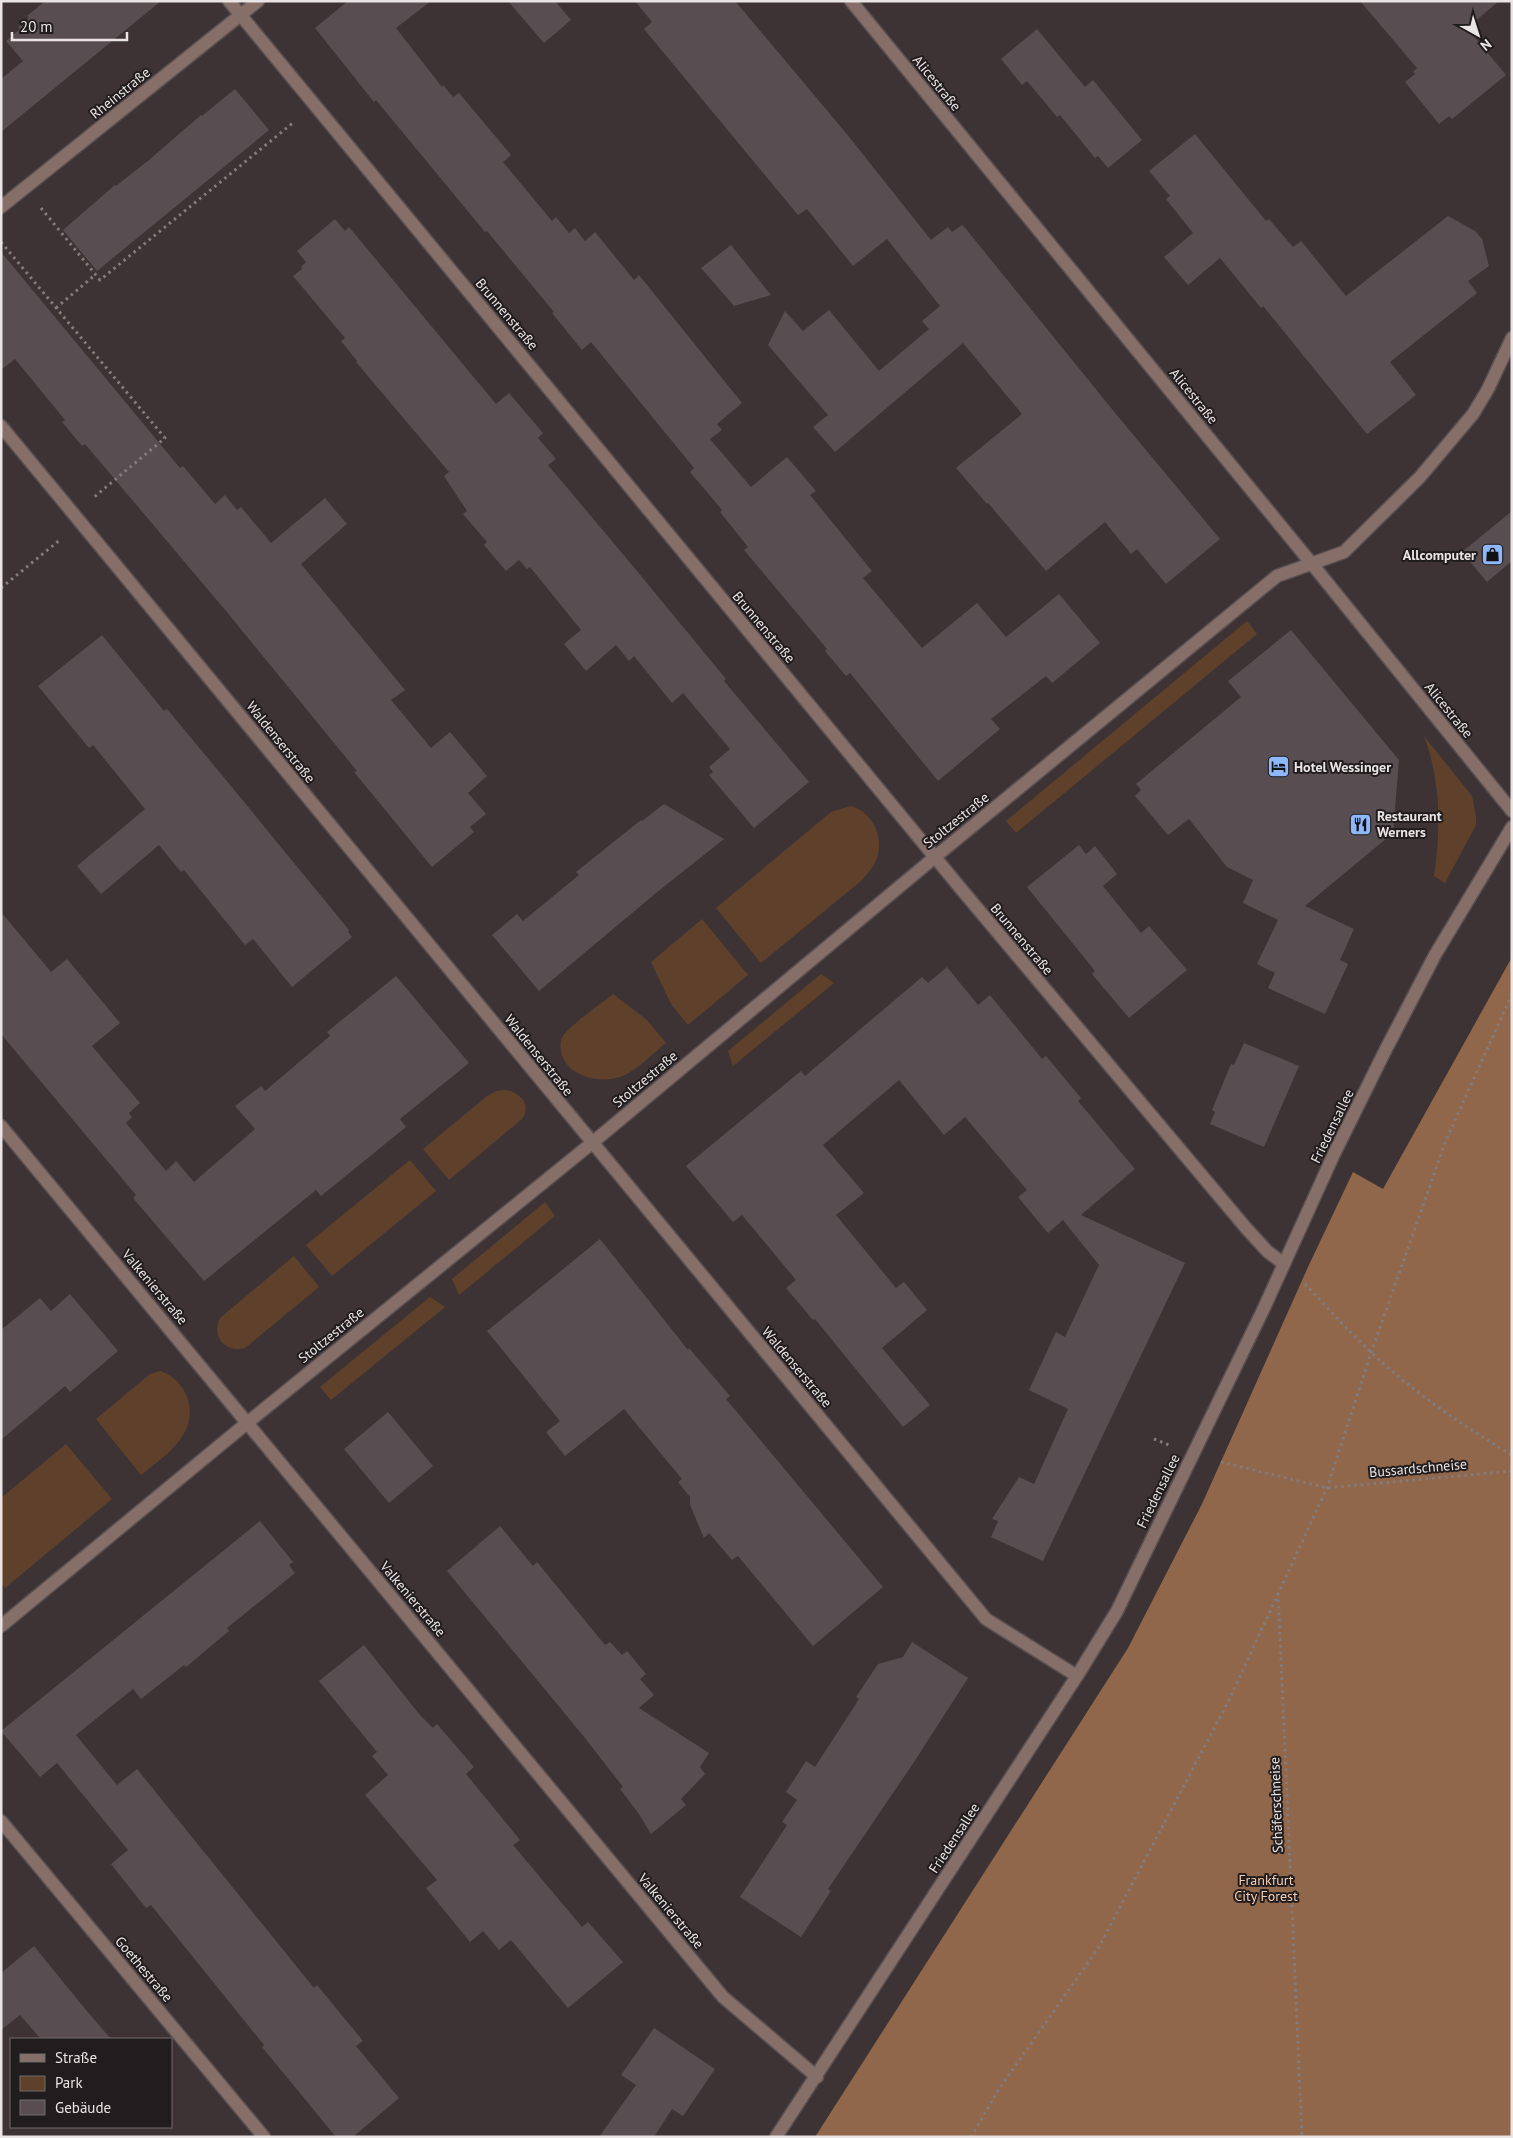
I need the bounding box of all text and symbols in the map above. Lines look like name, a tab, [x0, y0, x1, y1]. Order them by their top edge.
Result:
scale bar	[12, 10, 128, 42]
north arrow	[1453, 10, 1503, 60]
text: 20 m	[20, 17, 53, 36]
text: N	[1477, 35, 1495, 55]
street label: Alicestraße	[909, 51, 965, 115]
street label: Rheinstraße	[86, 63, 154, 123]
street label: Brunnenstraße	[472, 274, 542, 354]
street label: Alicestraße	[1166, 364, 1222, 428]
shop icon: Allcomputer	[1480, 543, 1504, 567]
place label: Allcomputer	[1403, 546, 1476, 564]
street label: Brunnenstraße	[729, 587, 799, 667]
street label: Alicestraße	[1421, 678, 1477, 742]
street label: Waldenserstraße	[243, 698, 319, 786]
hotel icon: Hotel Wessinger	[1266, 755, 1290, 779]
place label: Hotel Wessinger	[1294, 758, 1391, 776]
street label: Stoltzestraße	[920, 788, 992, 852]
place label: Restaurant Werners	[1377, 807, 1442, 841]
restaurant icon: Restaurant Werners	[1349, 812, 1373, 836]
street label: Brunnenstraße	[987, 899, 1057, 979]
street label: Waldenserstraße	[501, 1011, 577, 1099]
street label: Stoltzestraße	[609, 1047, 681, 1111]
street label: Friedensallee	[1306, 1086, 1358, 1166]
street label: Valkenierstraße	[118, 1245, 192, 1328]
street label: Stoltzestraße	[295, 1303, 367, 1367]
street label: Waldenserstraße	[758, 1323, 836, 1411]
street label: Friedensallee	[1132, 1451, 1184, 1531]
street label: Bussardschneise	[1368, 1455, 1468, 1481]
street label: Valkenierstraße	[376, 1557, 450, 1640]
street label: Schäferschneise	[1265, 1757, 1287, 1853]
street label: Friedensallee	[925, 1799, 983, 1877]
street label: Valkenierstraße	[634, 1869, 708, 1952]
park label: Frankfurt City Forest	[1234, 1871, 1298, 1905]
street label: Goethestraße	[111, 1932, 177, 2006]
legend	[10, 2038, 172, 2128]
text: Straße	[55, 2048, 97, 2067]
text: Park	[55, 2073, 83, 2092]
text: Gebäude	[55, 2098, 111, 2117]

